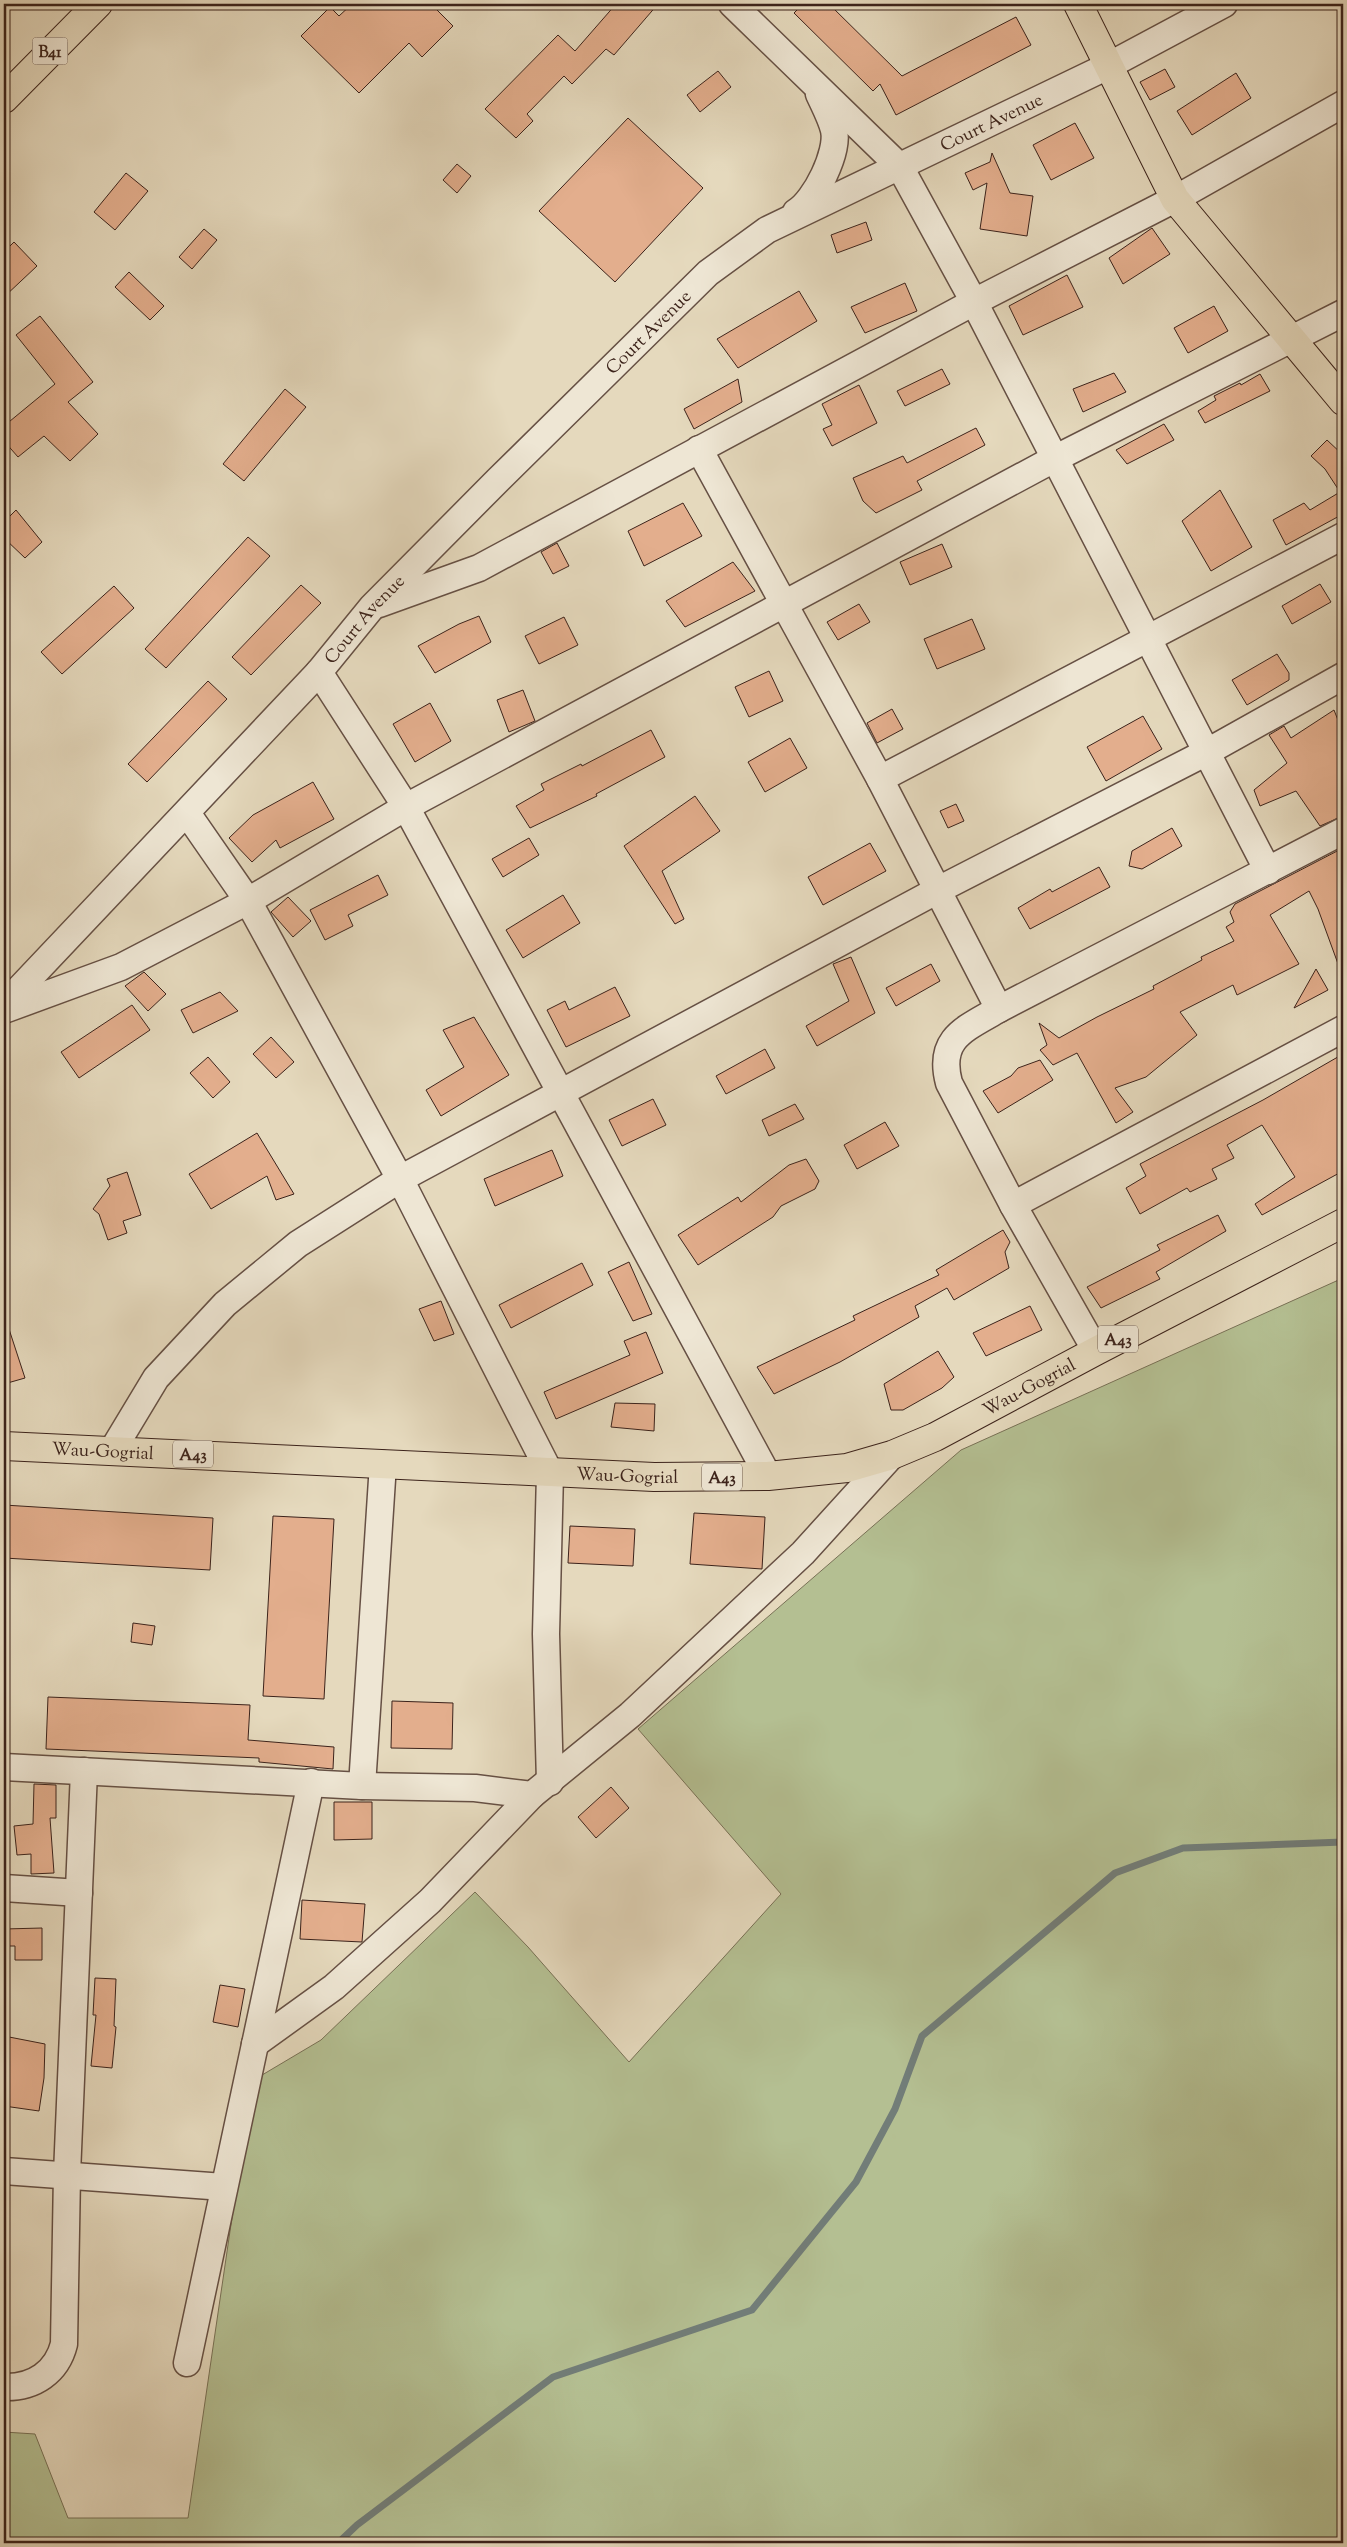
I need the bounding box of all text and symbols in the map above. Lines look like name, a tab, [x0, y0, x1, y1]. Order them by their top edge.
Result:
road number: B41	[32, 37, 68, 64]
street label: Court Avenue	[937, 88, 1048, 160]
street label: Court Avenue	[601, 285, 698, 382]
street label: Court Avenue	[319, 570, 412, 671]
road number: A43	[1098, 1326, 1138, 1352]
street label: Wau-Gogrial	[979, 1353, 1081, 1424]
street label: Wau-Gogrial	[51, 1437, 154, 1468]
road number: A43	[173, 1440, 213, 1468]
street label: Wau-Gogrial	[576, 1462, 678, 1492]
road number: A43	[702, 1464, 742, 1490]

